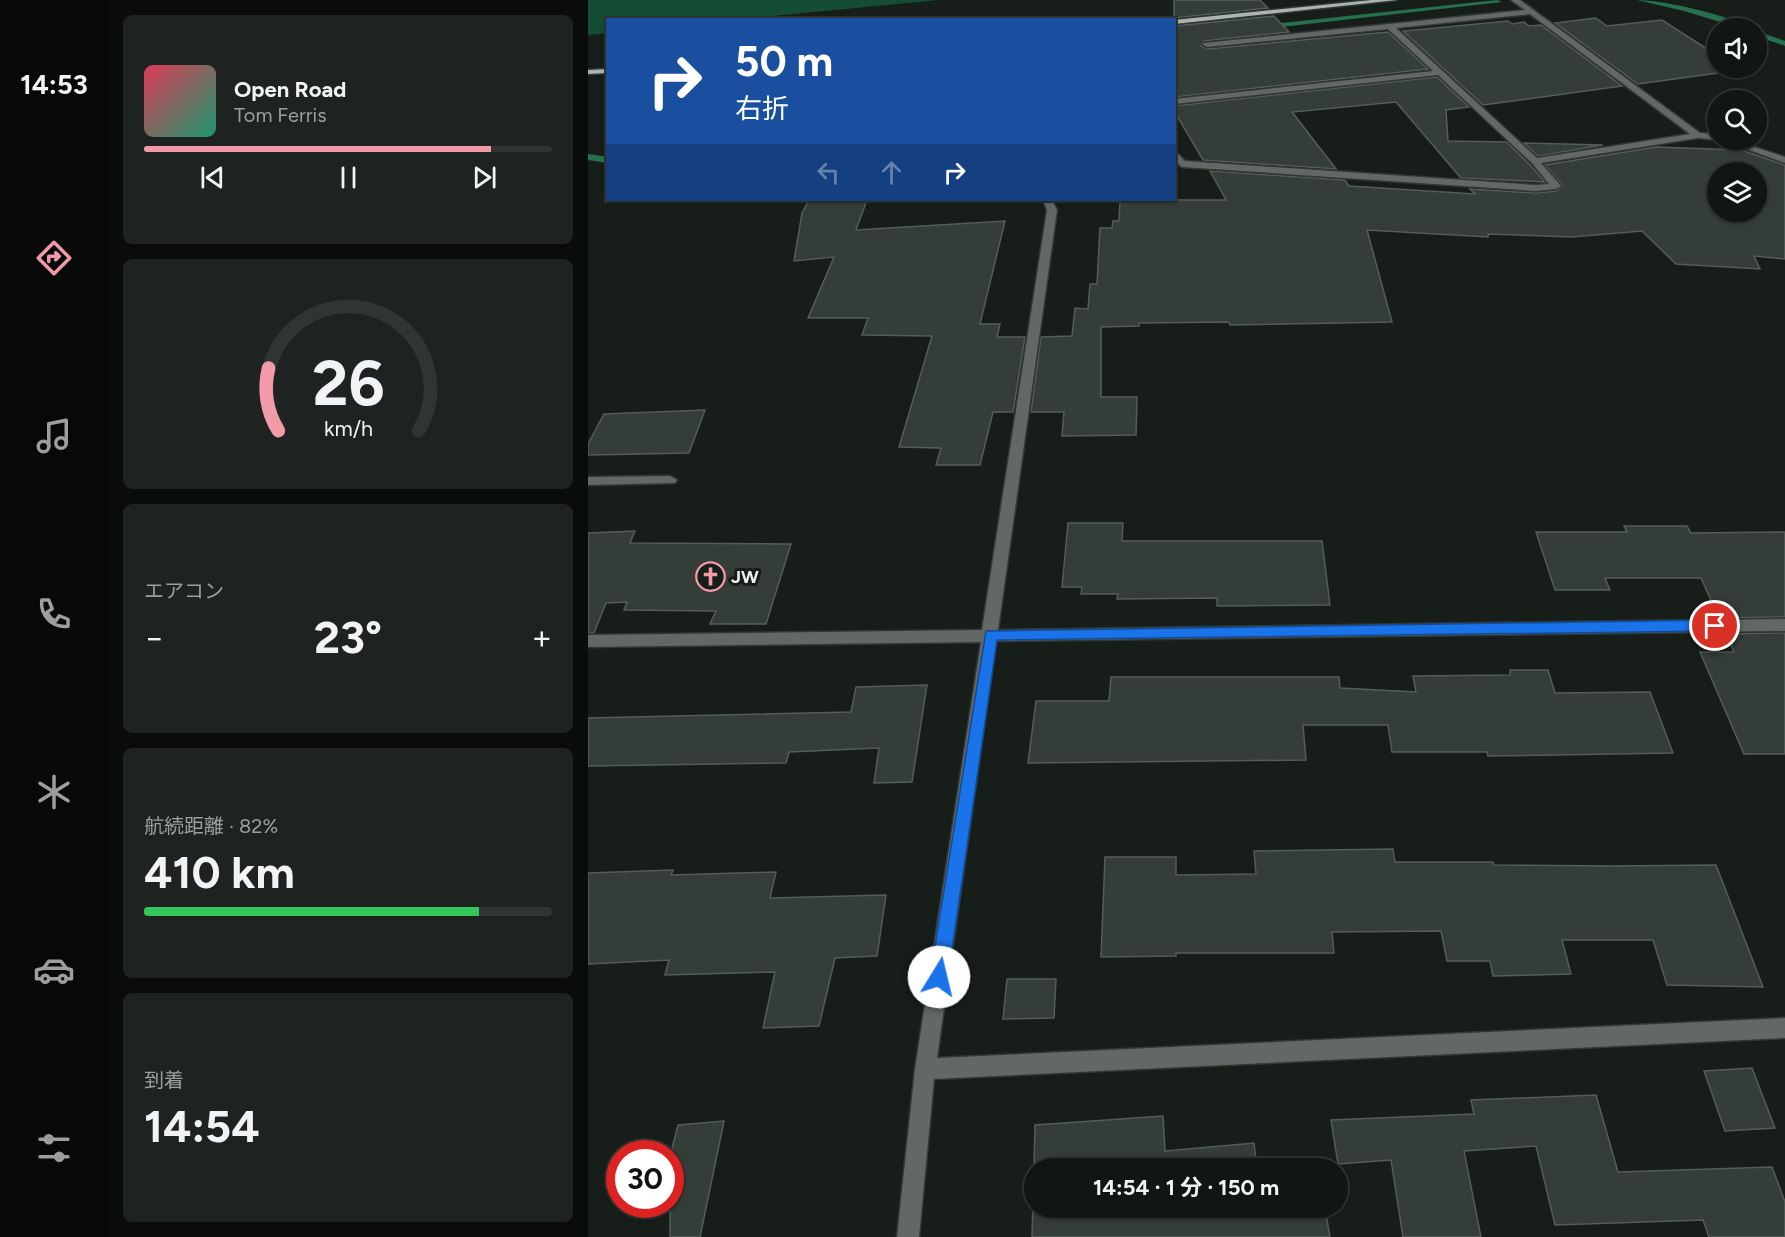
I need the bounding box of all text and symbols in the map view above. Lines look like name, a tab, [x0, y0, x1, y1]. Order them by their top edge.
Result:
map controls	[1707, 18, 1767, 222]
button: sound	[1707, 18, 1767, 78]
text: 50 m	[735, 36, 833, 87]
icon: right	[636, 42, 714, 120]
text: 14:53	[20, 68, 88, 101]
text: Open Road	[234, 76, 346, 103]
button: search	[1707, 90, 1767, 150]
text: 右折	[735, 92, 789, 125]
text: Tom Ferris	[234, 103, 327, 127]
icon: left	[812, 156, 845, 189]
icon: ahead	[875, 156, 908, 189]
icon: right	[938, 156, 971, 189]
icon: previous	[196, 161, 229, 194]
icon: pause	[332, 161, 365, 194]
icon: next	[468, 161, 501, 194]
button: layers	[1707, 162, 1767, 222]
icon: directions	[33, 237, 75, 279]
text: 26	[312, 346, 384, 421]
icon: music	[33, 415, 75, 457]
text: km/h	[324, 417, 372, 442]
church icon: JW	[694, 561, 726, 593]
place label: JW	[731, 566, 759, 588]
text: エアコン	[144, 579, 224, 603]
icon: phone	[33, 593, 75, 635]
pin	[1689, 600, 1740, 651]
icon: arrive	[1698, 609, 1731, 642]
text: 23°	[314, 610, 382, 664]
text: −	[144, 618, 165, 657]
text: +	[531, 618, 552, 657]
icon: climate	[33, 771, 75, 813]
text: 航続距離 · 82%	[144, 814, 278, 838]
text: 410 km	[144, 845, 295, 899]
position arrow	[907, 945, 971, 1009]
icon: car	[33, 949, 75, 991]
text: 到着	[144, 1068, 184, 1092]
text: 14:54	[144, 1099, 260, 1153]
icon: filters	[33, 1127, 75, 1169]
speed limit sign: 30	[606, 1140, 684, 1218]
text: 14:54 · 1 分 · 150 m	[1093, 1174, 1279, 1201]

